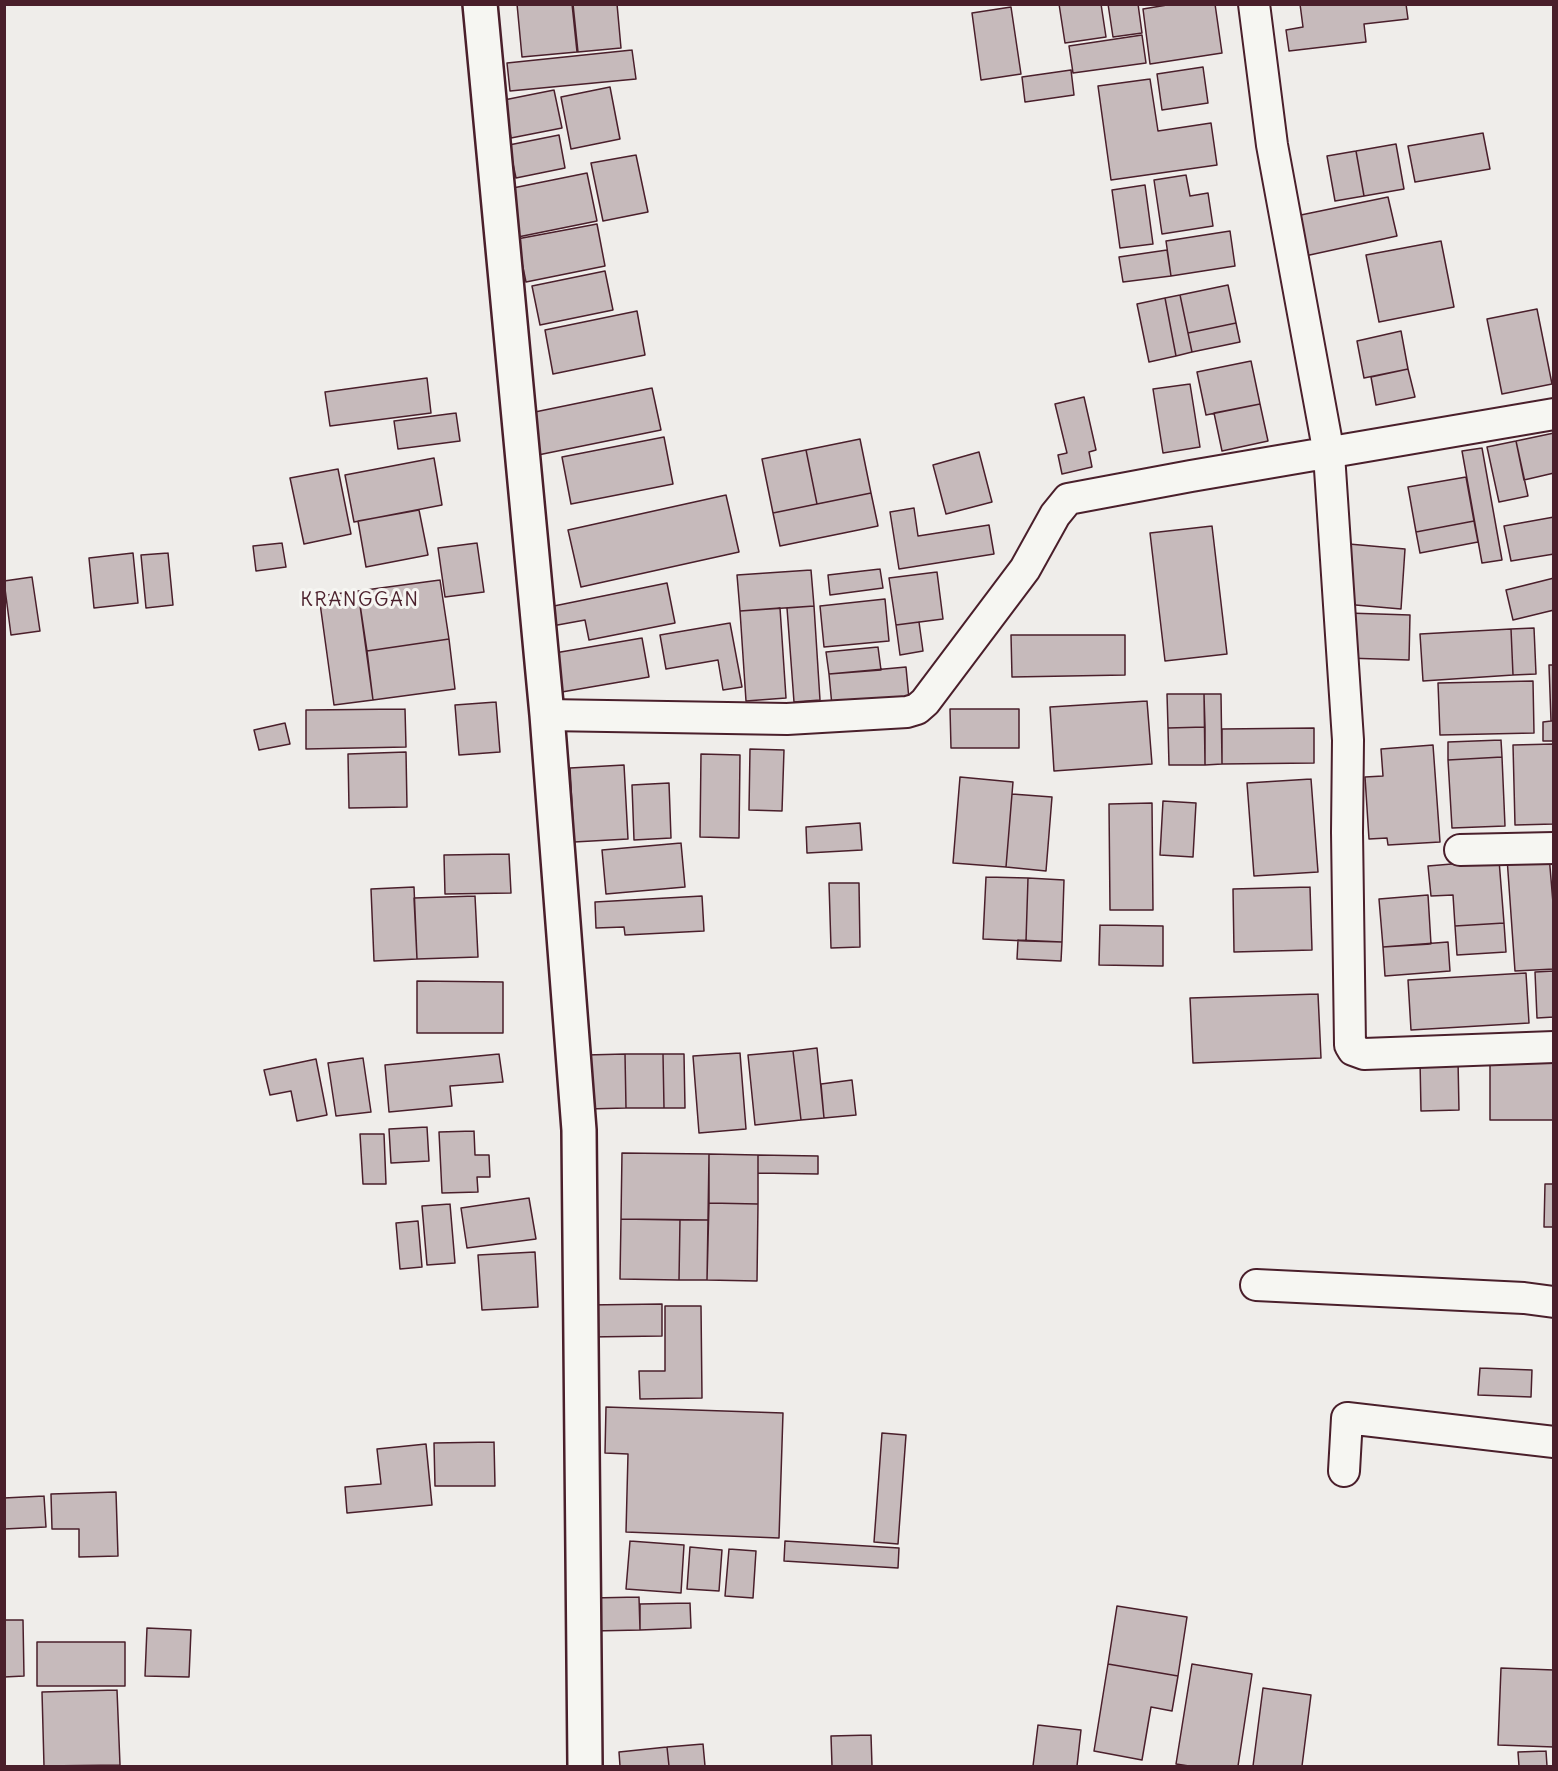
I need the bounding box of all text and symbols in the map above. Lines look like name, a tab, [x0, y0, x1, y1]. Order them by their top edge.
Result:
district label: KRANGGAN	[300, 588, 420, 612]

